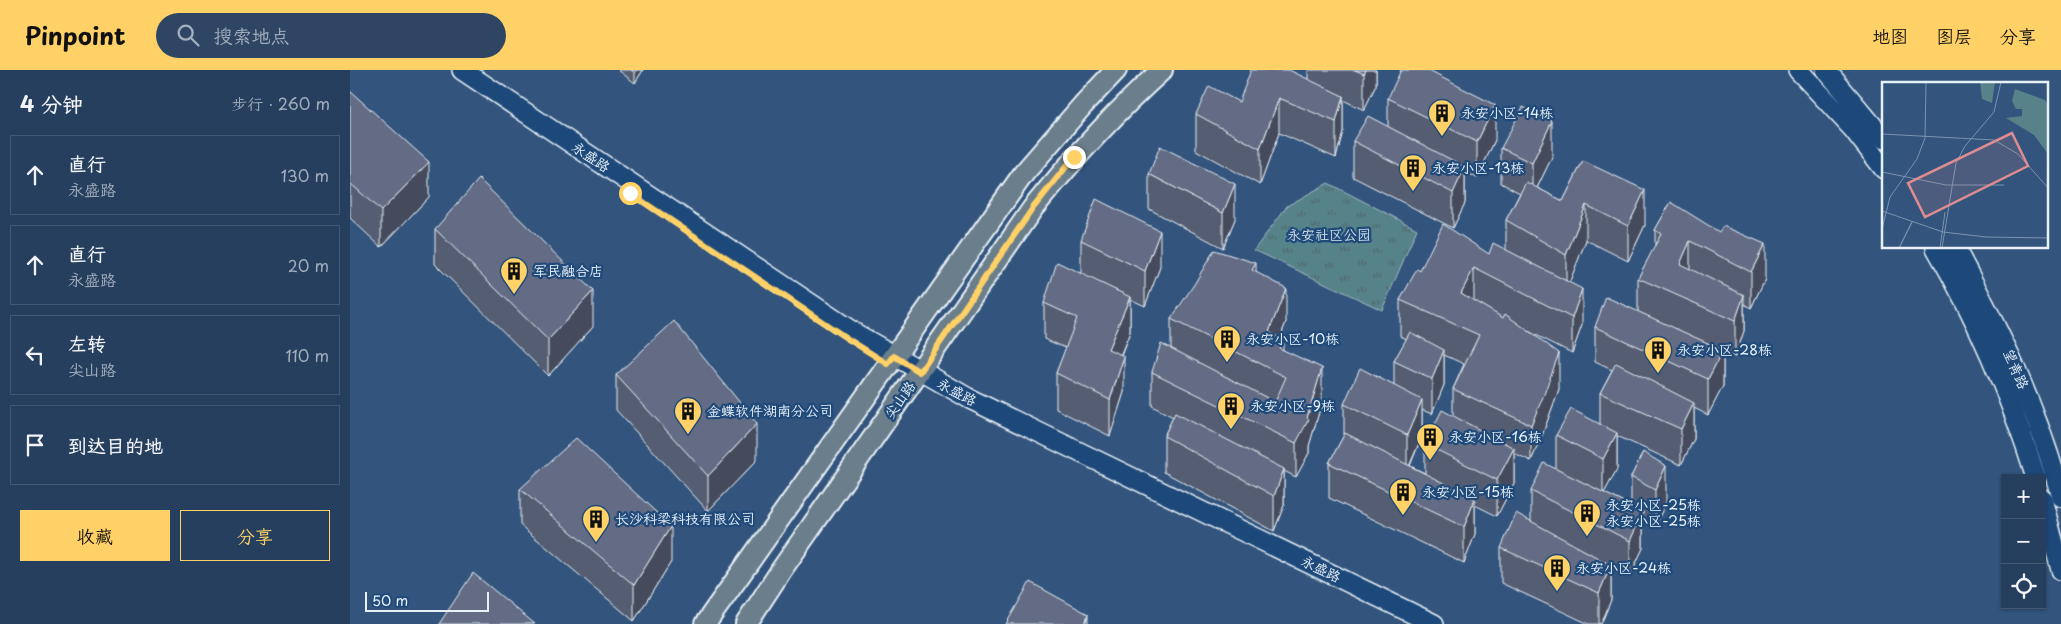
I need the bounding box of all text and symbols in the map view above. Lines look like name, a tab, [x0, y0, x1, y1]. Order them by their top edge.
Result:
search box	[156, 13, 506, 58]
text: Pinpoint	[25, 17, 126, 53]
icon: search	[174, 21, 202, 49]
text: 搜索地点	[214, 21, 290, 49]
text: 地图	[1872, 22, 1908, 49]
text: 图层	[1936, 22, 1972, 49]
text: 分享	[2000, 22, 2036, 49]
inset map	[1882, 82, 2048, 249]
text: 4 分钟	[20, 87, 83, 119]
text: 步行 · 260 m	[231, 91, 330, 115]
building icon: 永安小区-14栋	[1427, 98, 1457, 137]
place label: 永安小区-14栋	[1461, 102, 1553, 123]
street label: 永盛路	[568, 136, 615, 177]
route end	[1063, 146, 1086, 169]
text: 直行	[68, 149, 106, 177]
building icon: 永安小区-13栋	[1398, 153, 1428, 192]
place label: 永安小区-13栋	[1432, 157, 1524, 178]
icon: ahead	[21, 161, 49, 189]
text: 130 m	[281, 163, 329, 187]
text: 永盛路	[68, 177, 116, 201]
route start	[619, 182, 642, 205]
park label: 永安社区公园	[1287, 224, 1371, 245]
text: 直行	[68, 239, 106, 267]
icon: ahead	[21, 251, 49, 279]
text: 20 m	[288, 253, 329, 277]
building icon: 军民融合店	[499, 256, 529, 295]
place label: 军民融合店	[533, 260, 603, 281]
text: 永盛路	[68, 267, 116, 291]
building icon: 永安小区-10栋	[1212, 324, 1242, 363]
place label: 永安小区-10栋	[1246, 328, 1339, 349]
text: 左转	[68, 329, 106, 357]
building icon: 永安小区-28栋	[1643, 335, 1673, 374]
place label: 永安小区-28栋	[1677, 339, 1772, 360]
icon: left	[21, 341, 49, 369]
text: 110 m	[286, 343, 329, 367]
street label: 望青路	[1998, 345, 2035, 392]
text: 尖山路	[68, 357, 116, 381]
street label: 永盛路	[934, 372, 981, 411]
street label: 尖山路	[879, 376, 920, 423]
building icon: 永安小区-9栋	[1216, 391, 1246, 430]
place label: 永安小区-9栋	[1250, 395, 1335, 416]
building icon: 金蝶软件湖南分公司	[673, 396, 703, 435]
place label: 金蝶软件湖南分公司	[707, 400, 833, 421]
building icon: 永安小区-16栋	[1415, 422, 1445, 461]
place label: 永安小区-16栋	[1449, 426, 1542, 447]
icon: arrive	[21, 431, 49, 459]
text: 到达目的地	[68, 431, 163, 459]
map controls	[2001, 474, 2046, 609]
button: +	[2001, 474, 2046, 519]
building icon: 永安小区-15栋	[1388, 477, 1418, 516]
place label: 永安小区-15栋	[1422, 481, 1514, 502]
place label: 永安小区-25栋 永安小区-25栋	[1606, 494, 1701, 531]
building icon: 永安小区-25栋 永安小区-25栋	[1572, 498, 1602, 537]
building icon: 长沙科梁科技有限公司	[581, 504, 611, 543]
place label: 长沙科梁科技有限公司	[615, 508, 755, 529]
button: 收藏	[20, 510, 170, 561]
button: 分享	[180, 510, 330, 561]
button: −	[2001, 519, 2046, 564]
street label: 永盛路	[1298, 550, 1345, 587]
building icon: 永安小区-24栋	[1542, 553, 1572, 592]
place label: 永安小区-24栋	[1576, 557, 1671, 578]
button: locate	[2001, 564, 2046, 609]
scale bar	[365, 589, 489, 612]
text: 50 m	[372, 590, 408, 611]

